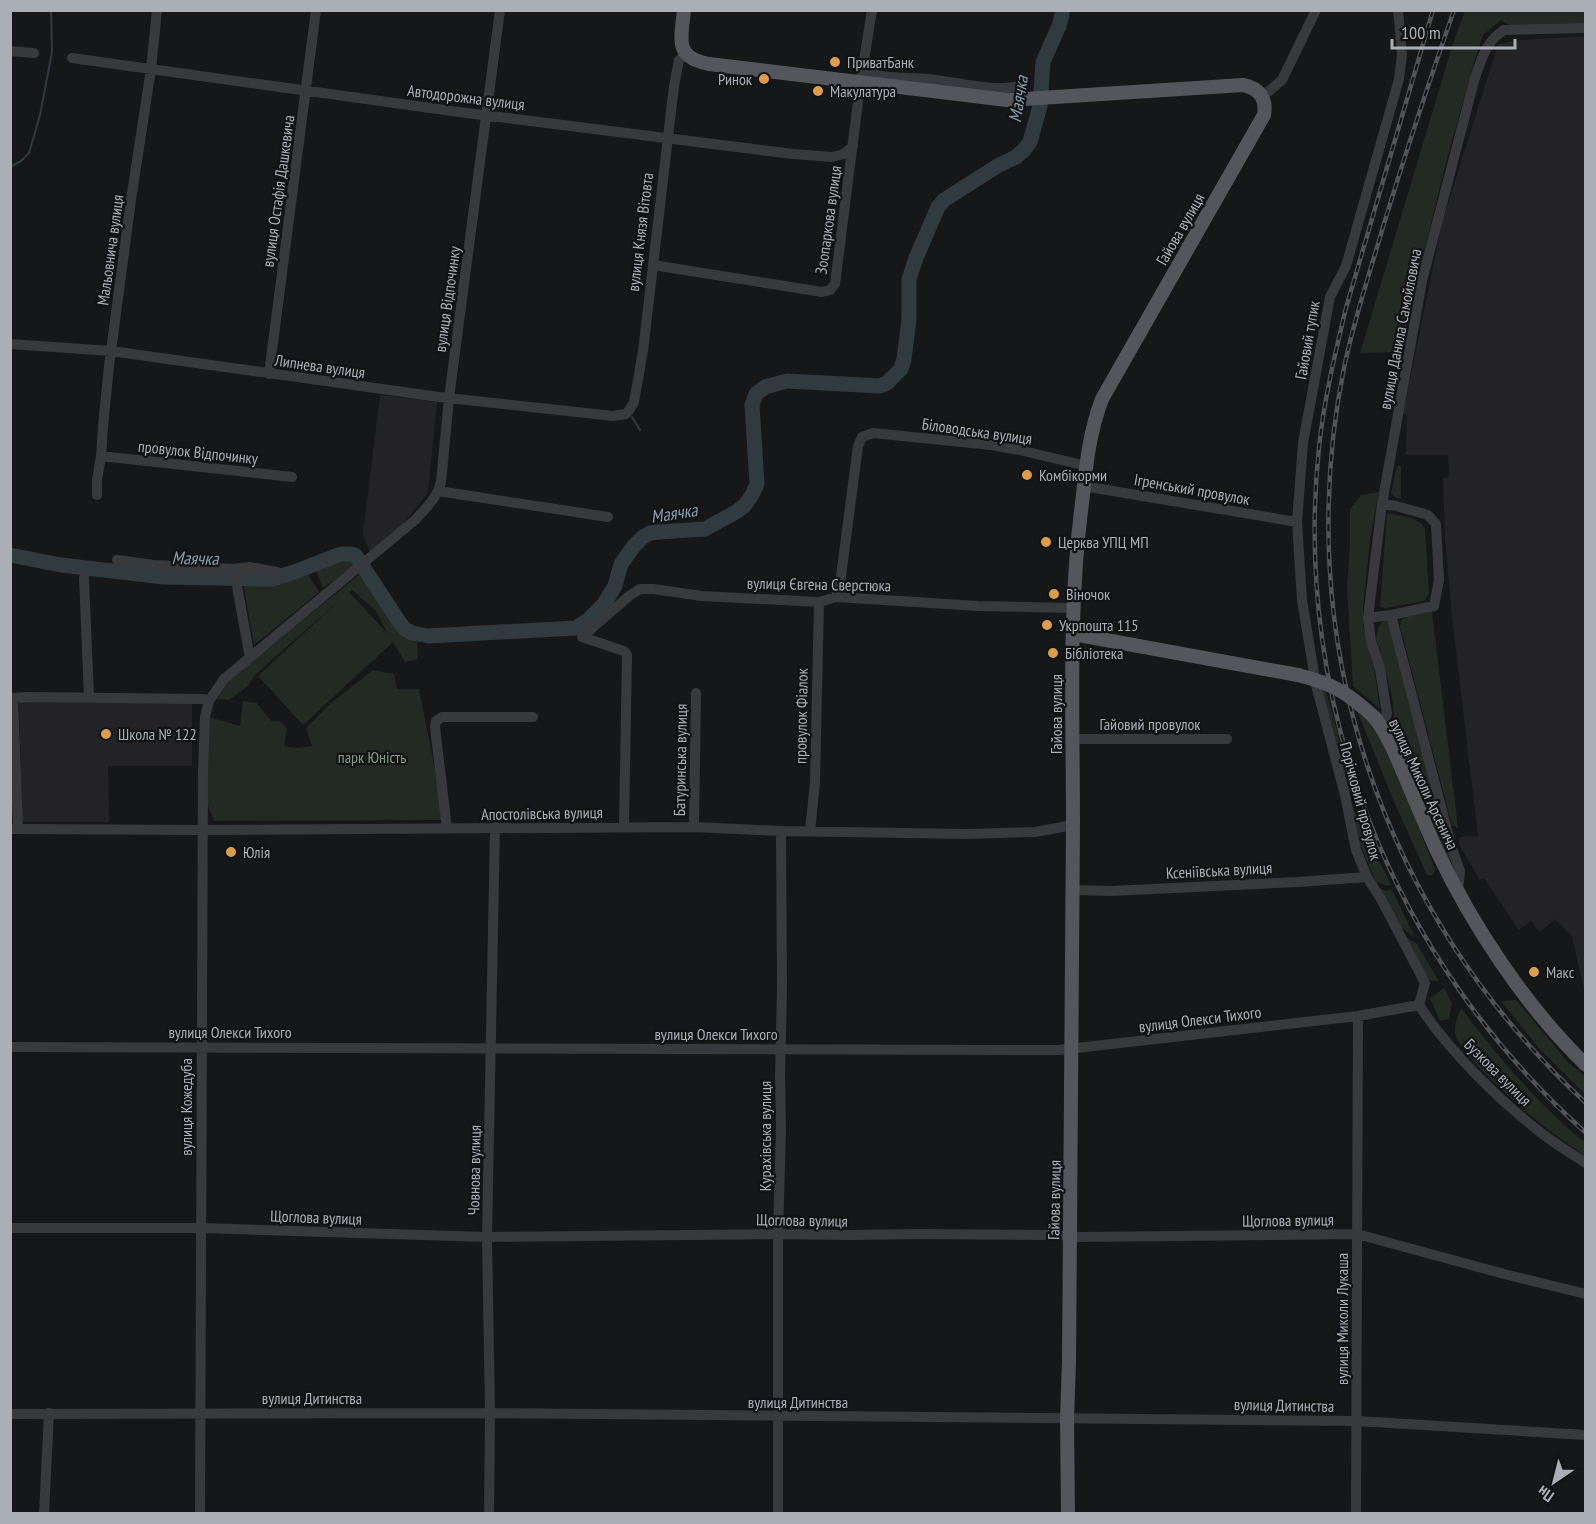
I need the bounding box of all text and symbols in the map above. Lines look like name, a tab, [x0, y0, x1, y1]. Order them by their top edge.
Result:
scale bar	[1392, 12, 1515, 50]
text: 100 m	[1401, 21, 1441, 44]
place label: ПриватБанк	[847, 52, 915, 72]
marker: ПриватБанк	[828, 55, 842, 69]
place label: Ринок	[718, 69, 753, 89]
marker: Ринок	[757, 72, 771, 86]
water label: Маячка	[1003, 73, 1033, 124]
street label: Автодорожна вулиця	[406, 80, 526, 114]
place label: Макулатура	[830, 81, 896, 101]
marker: Макулатура	[811, 84, 825, 98]
street label: вулиця Остафія Дашкевича	[257, 114, 299, 268]
street label: Зоопаркова вулиця	[810, 164, 846, 276]
street label: вулиця Князя Вітовта	[623, 171, 657, 293]
street label: Гайова вулиця	[1151, 189, 1209, 269]
street label: Мальовнича вулиця	[92, 193, 128, 307]
street label: вулиця Відпочинку	[430, 245, 464, 353]
street label: вулиця Данила Самойловича	[1375, 247, 1425, 411]
street label: Гайовий тупик	[1290, 298, 1324, 381]
street label: Липнева вулиця	[273, 350, 366, 382]
street label: Біловодська вулиця	[921, 413, 1033, 449]
street label: провулок Відпочинку	[137, 436, 259, 468]
place label: Комбікорми	[1039, 465, 1107, 485]
marker: Комбікорми	[1020, 468, 1034, 482]
street label: Ігренський провулок	[1133, 469, 1252, 509]
water label: Маячка	[649, 498, 700, 528]
place label: Церква УПЦ МП	[1058, 532, 1149, 552]
marker: Церква УПЦ МП	[1039, 535, 1053, 549]
water label: Маячка	[171, 546, 219, 570]
street label: вулиця Євгена Сверстюка	[747, 573, 891, 595]
place label: Віночок	[1066, 584, 1111, 604]
marker: Віночок	[1047, 587, 1061, 601]
place label: Укрпошта 115	[1059, 615, 1138, 635]
marker: Укрпошта 115	[1040, 618, 1054, 632]
place label: Бібліотека	[1065, 643, 1123, 663]
marker: Бібліотека	[1046, 646, 1060, 660]
street label: провулок Фіалок	[790, 667, 812, 764]
street label: Гайова вулиця	[1046, 674, 1066, 754]
street label: Батуринська вулиця	[669, 704, 691, 816]
street label: Гайовий провулок	[1099, 714, 1201, 734]
street label: вулиця Миколи Арсенича	[1385, 715, 1463, 853]
place label: Школа № 122	[118, 724, 197, 744]
marker: Школа № 122	[99, 727, 113, 741]
street label: Порічковий провулок	[1336, 740, 1387, 863]
park label: парк Юність	[338, 747, 406, 767]
street label: Апостолівська вулиця	[481, 802, 603, 824]
place label: Юлія	[243, 842, 270, 862]
marker: Юлія	[224, 845, 238, 859]
street label: Ксеніївська вулиця	[1165, 857, 1273, 883]
place label: Макс	[1546, 962, 1575, 982]
marker: Макс	[1527, 965, 1541, 979]
street label: вулиця Олекси Тихого	[1138, 1002, 1262, 1036]
street label: вулиця Олекси Тихого	[168, 1022, 292, 1042]
street label: вулиця Олекси Тихого	[654, 1024, 778, 1044]
street label: Бузкова вулиця	[1460, 1034, 1536, 1110]
street label: вулиця Кожедуба	[176, 1058, 196, 1156]
street label: Курахівська вулиця	[755, 1081, 775, 1191]
street label: Човнова вулиця	[463, 1125, 485, 1215]
street label: Гайова вулиця	[1043, 1160, 1065, 1240]
street label: Щоглова вулиця	[270, 1205, 362, 1229]
street label: Щоглова вулиця	[756, 1209, 848, 1231]
street label: Щоглова вулиця	[1242, 1209, 1334, 1231]
street label: вулиця Миколи Лукаша	[1332, 1253, 1352, 1385]
street label: вулиця Дитинства	[262, 1388, 362, 1408]
street label: вулиця Дитинства	[748, 1392, 848, 1412]
street label: вулиця Дитинства	[1234, 1394, 1334, 1416]
north arrow	[1524, 1452, 1584, 1512]
text: Пн	[1533, 1482, 1557, 1507]

